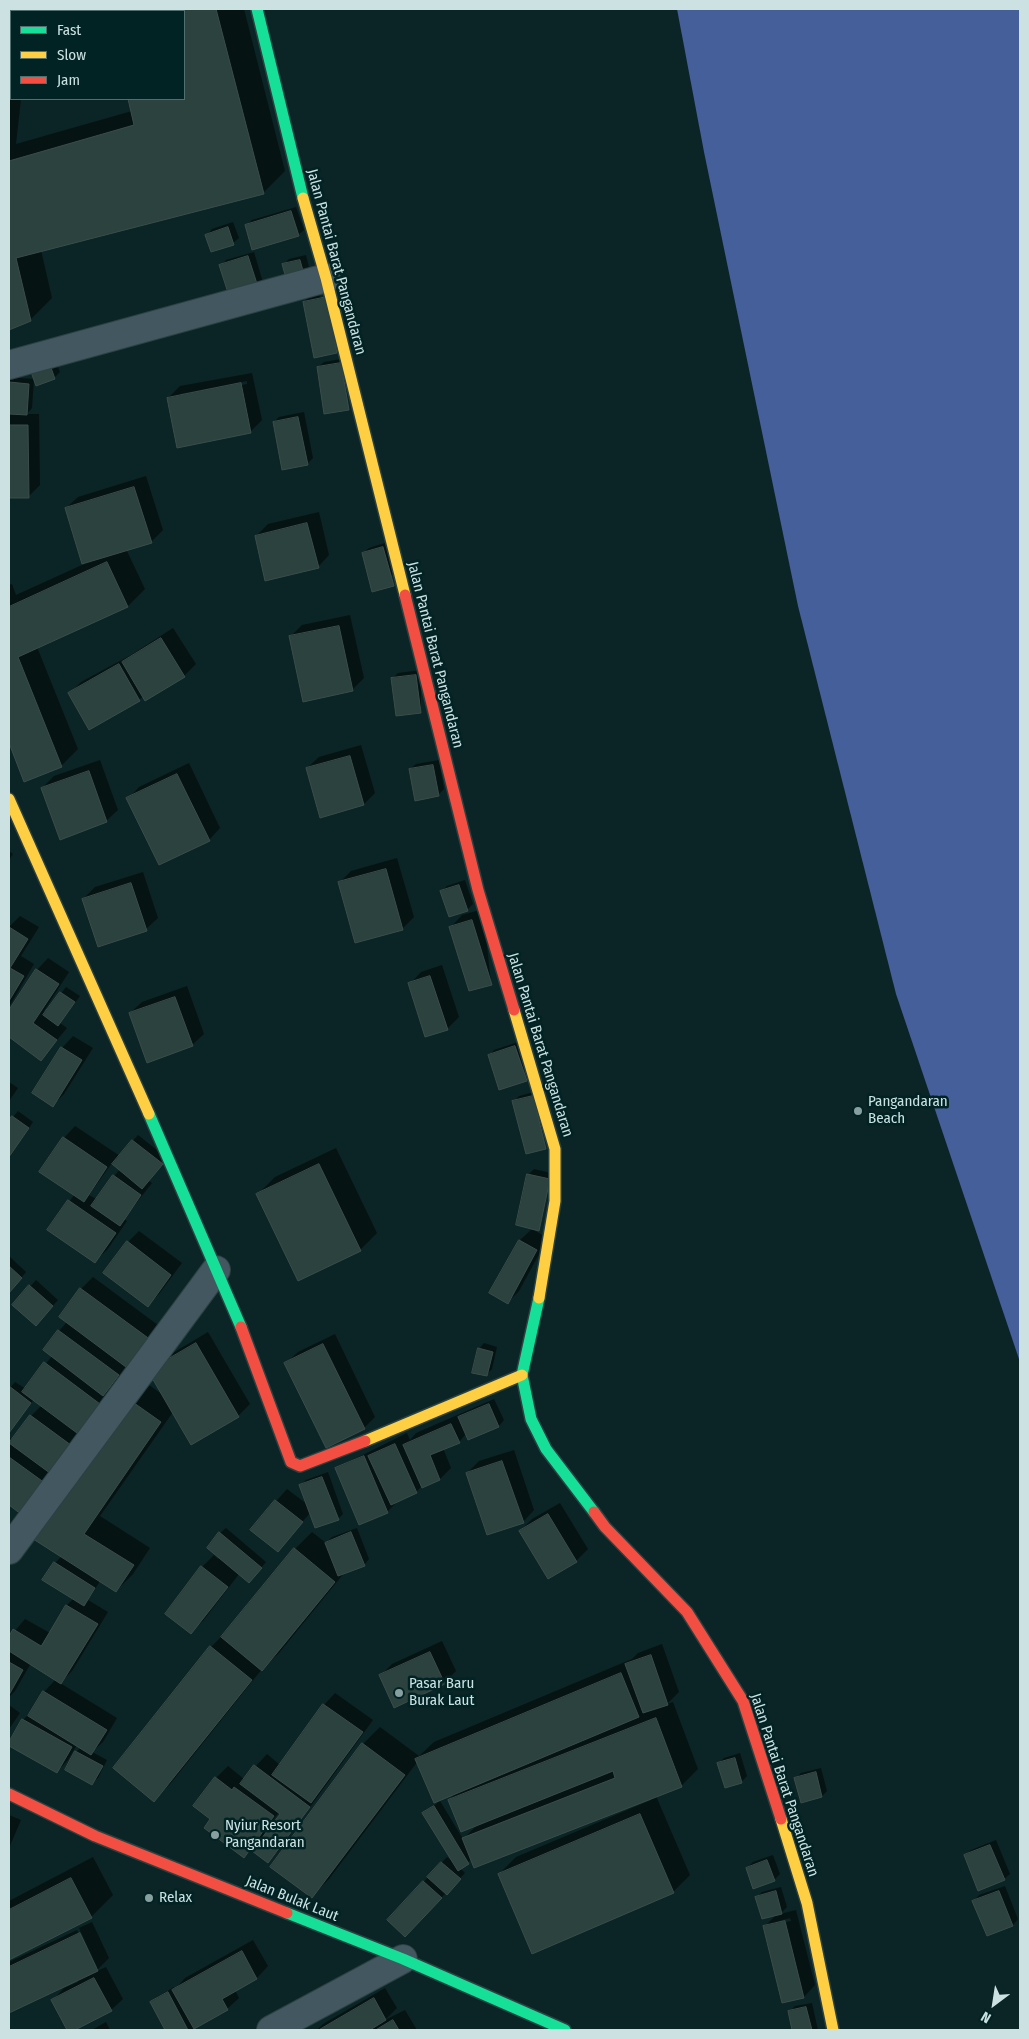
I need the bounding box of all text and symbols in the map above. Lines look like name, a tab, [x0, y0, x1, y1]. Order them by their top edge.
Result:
legend	[10, 10, 185, 100]
text: Fast	[57, 21, 81, 39]
text: Slow	[57, 46, 86, 64]
text: Jam	[57, 71, 80, 89]
street label: Jalan Pantai Barat Pangandaran	[303, 167, 369, 357]
street label: Jalan Pantai Barat Pangandaran	[403, 560, 467, 750]
street label: Jalan Pantai Barat Pangandaran	[503, 951, 577, 1139]
place label: Pangandaran Beach	[868, 1093, 948, 1128]
marker: Pangandaran Beach	[852, 1105, 864, 1117]
place label: Pasar Baru Burak Laut	[409, 1675, 474, 1710]
marker: Pasar Baru Burak Laut	[393, 1687, 405, 1699]
street label: Jalan Pantai Barat Pangandaran	[746, 1691, 822, 1879]
place label: Nyiur Resort Pangandaran	[225, 1817, 305, 1852]
marker: Nyiur Resort Pangandaran	[209, 1829, 221, 1841]
street label: Jalan Bulak Laut	[243, 1872, 341, 1926]
place label: Relax	[159, 1889, 192, 1907]
marker: Relax	[143, 1892, 155, 1904]
north arrow	[969, 1979, 1019, 2029]
text: N	[978, 2008, 994, 2027]

